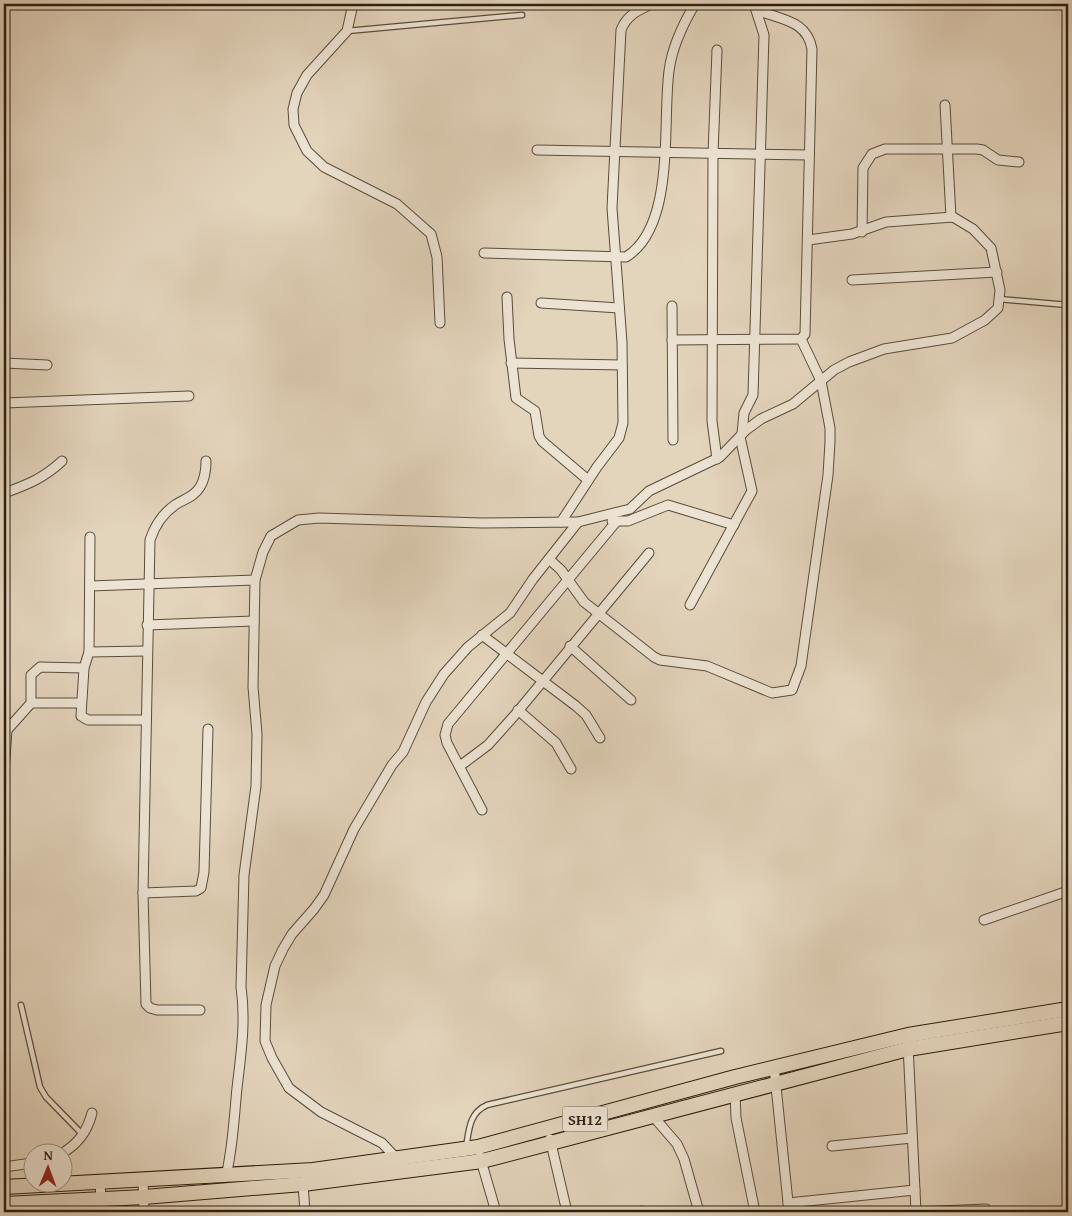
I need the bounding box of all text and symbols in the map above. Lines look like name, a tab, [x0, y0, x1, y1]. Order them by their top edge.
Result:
road number: SH12	[562, 1106, 608, 1132]
north arrow	[22, 1144, 72, 1194]
text: N	[43, 1145, 54, 1165]

